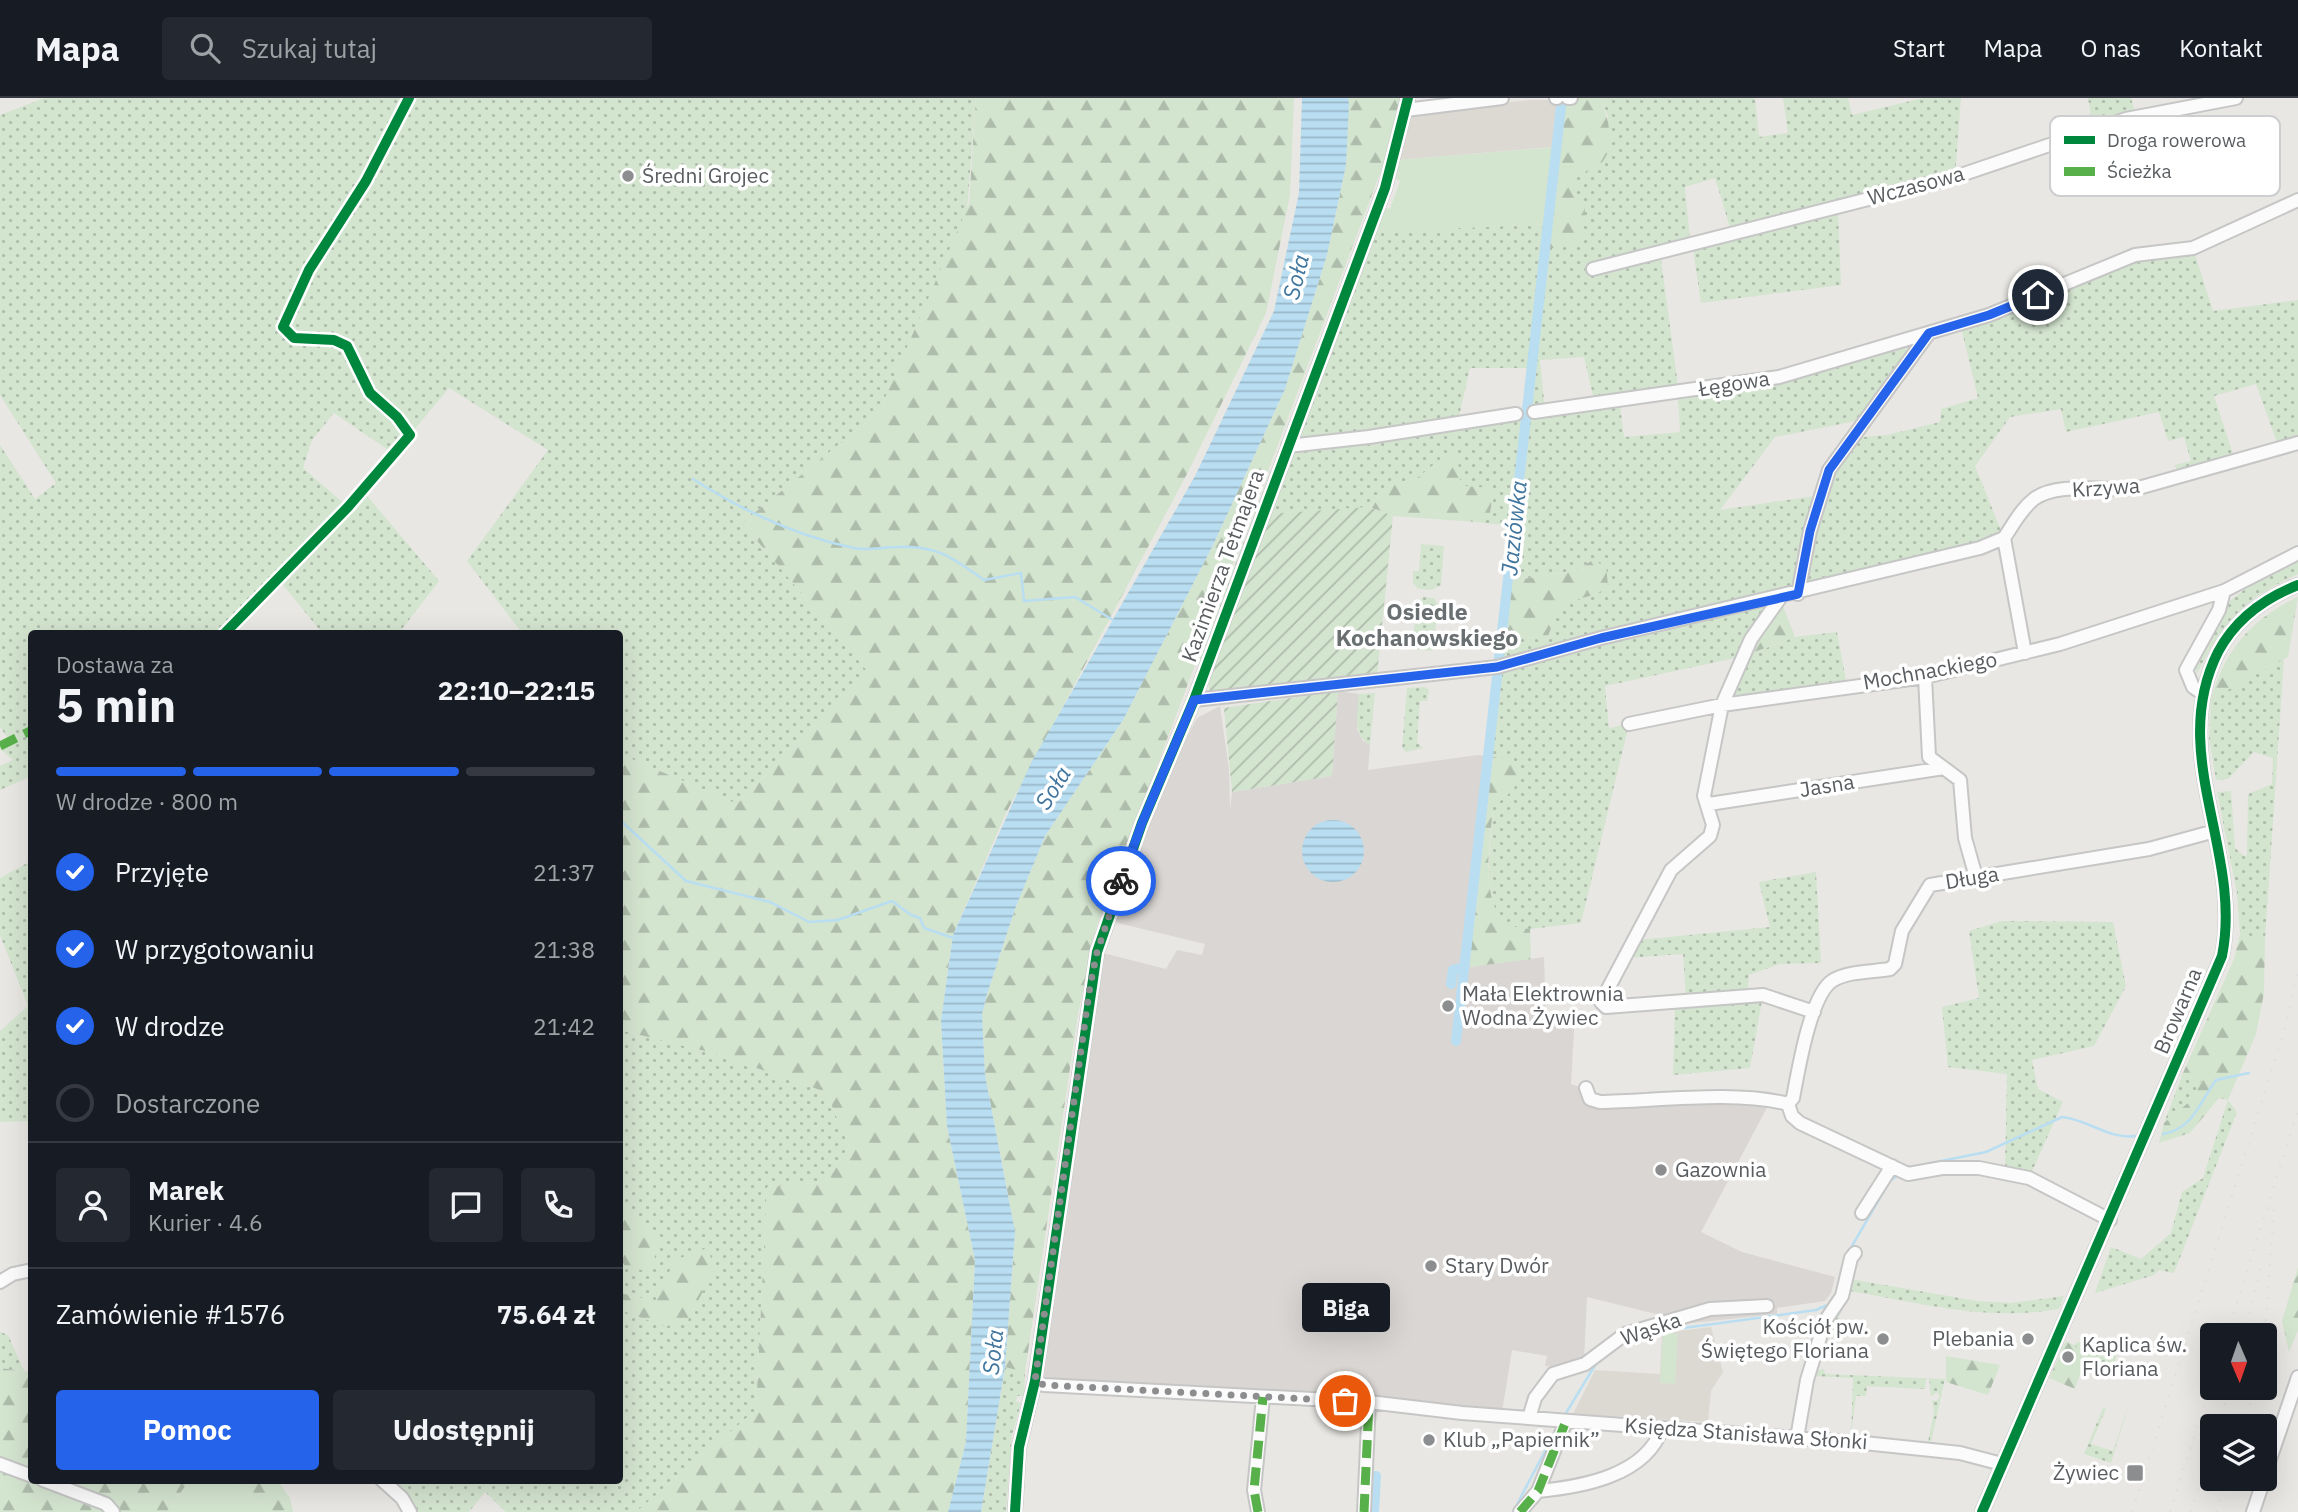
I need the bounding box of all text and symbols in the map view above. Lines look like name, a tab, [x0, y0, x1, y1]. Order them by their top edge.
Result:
search box	[162, 17, 652, 80]
text: Mapa	[35, 27, 120, 70]
icon: search	[186, 29, 224, 67]
text: Szukaj tutaj	[242, 31, 377, 65]
text: Start	[1893, 32, 1945, 64]
text: Mapa	[1983, 32, 2042, 64]
text: O nas	[2080, 32, 2141, 64]
text: Kontakt	[2179, 32, 2263, 64]
legend	[2050, 116, 2280, 196]
text: Droga rowerowa	[2107, 128, 2246, 152]
street label: Wczasowa	[1864, 159, 1967, 211]
text: Ścieżka	[2107, 159, 2172, 183]
place label: Średni Grojec	[642, 161, 769, 189]
marker: Średni Grojec	[620, 168, 636, 184]
water label: Soła	[1275, 251, 1315, 302]
pin	[2008, 265, 2068, 325]
icon: home	[2019, 276, 2057, 314]
street label: Łęgowa	[1695, 364, 1771, 403]
street label: Kazimierza Tetmajera	[1174, 466, 1270, 666]
street label: Krzywa	[2071, 471, 2141, 503]
water label: Jaziówka	[1493, 479, 1533, 577]
district label: Osiedle Kochanowskiego	[1336, 596, 1518, 652]
street label: Mochnackiego	[1861, 644, 1999, 696]
text: Dostawa za	[56, 649, 174, 679]
text: 22:10–22:15	[438, 673, 595, 707]
text: 5 min	[56, 675, 176, 735]
water label: Soła	[1027, 760, 1077, 815]
street label: Jasna	[1797, 767, 1856, 803]
text: W drodze · 800 m	[56, 786, 238, 816]
courier	[1086, 846, 1156, 916]
icon: check	[56, 853, 94, 891]
text: Przyjęte	[115, 855, 209, 889]
text: 21:37	[533, 857, 595, 887]
street label: Długa	[1943, 859, 2001, 895]
icon: bike	[1102, 862, 1140, 900]
icon: check	[56, 930, 94, 968]
text: W przygotowaniu	[115, 932, 314, 966]
text: 21:38	[533, 934, 595, 964]
street label: Browarna	[2146, 963, 2208, 1058]
place label: Mała Elektrownia Wodna Żywiec	[1462, 979, 1624, 1031]
marker: Mała Elektrownia Wodna Żywiec	[1440, 998, 1456, 1014]
icon: check	[56, 1007, 94, 1045]
text: W drodze	[115, 1009, 225, 1043]
text: 21:42	[533, 1011, 595, 1041]
text: Dostarczone	[115, 1086, 260, 1120]
place label: Gazownia	[1675, 1155, 1767, 1183]
marker: Gazownia	[1653, 1162, 1669, 1178]
button: person	[56, 1168, 130, 1242]
button: chat	[429, 1168, 503, 1242]
button: phone	[521, 1168, 595, 1242]
text: Marek	[148, 1173, 224, 1207]
text: Kurier · 4.6	[148, 1207, 263, 1237]
place label: Stary Dwór	[1445, 1251, 1549, 1279]
marker: Stary Dwór	[1423, 1258, 1439, 1274]
callout: Biga	[1301, 1282, 1389, 1331]
text: Biga	[1322, 1292, 1370, 1322]
text: Zamówienie #1576	[56, 1297, 285, 1331]
text: 75.64 zł	[497, 1297, 595, 1331]
street label: Wąska	[1617, 1305, 1685, 1351]
place label: Kościół pw. Świętego Floriana	[1701, 1312, 1869, 1364]
north arrow	[2200, 1323, 2277, 1400]
map controls	[2200, 1323, 2277, 1491]
place label: Plebania	[1932, 1324, 2014, 1352]
water label: Soła	[975, 1328, 1009, 1376]
place label: Kaplica św. Floriana	[2082, 1330, 2187, 1382]
marker: Kościół pw. Świętego Floriana	[1875, 1331, 1891, 1347]
marker: Plebania	[2020, 1331, 2036, 1347]
marker: Kaplica św. Floriana	[2060, 1349, 2076, 1365]
pin	[1315, 1371, 1375, 1431]
icon: bag	[1326, 1382, 1364, 1420]
button: Pomoc	[56, 1390, 319, 1470]
button: Udostępnij	[333, 1390, 595, 1470]
street label: Księdza Stanisława Słonki	[1624, 1411, 1869, 1455]
button: layers	[2200, 1414, 2277, 1491]
place label: Klub „Papiernik”	[1443, 1425, 1600, 1453]
marker: Klub „Papiernik”	[1421, 1432, 1437, 1448]
place label: Żywiec	[2053, 1458, 2119, 1486]
marker: Żywiec	[2125, 1463, 2145, 1483]

